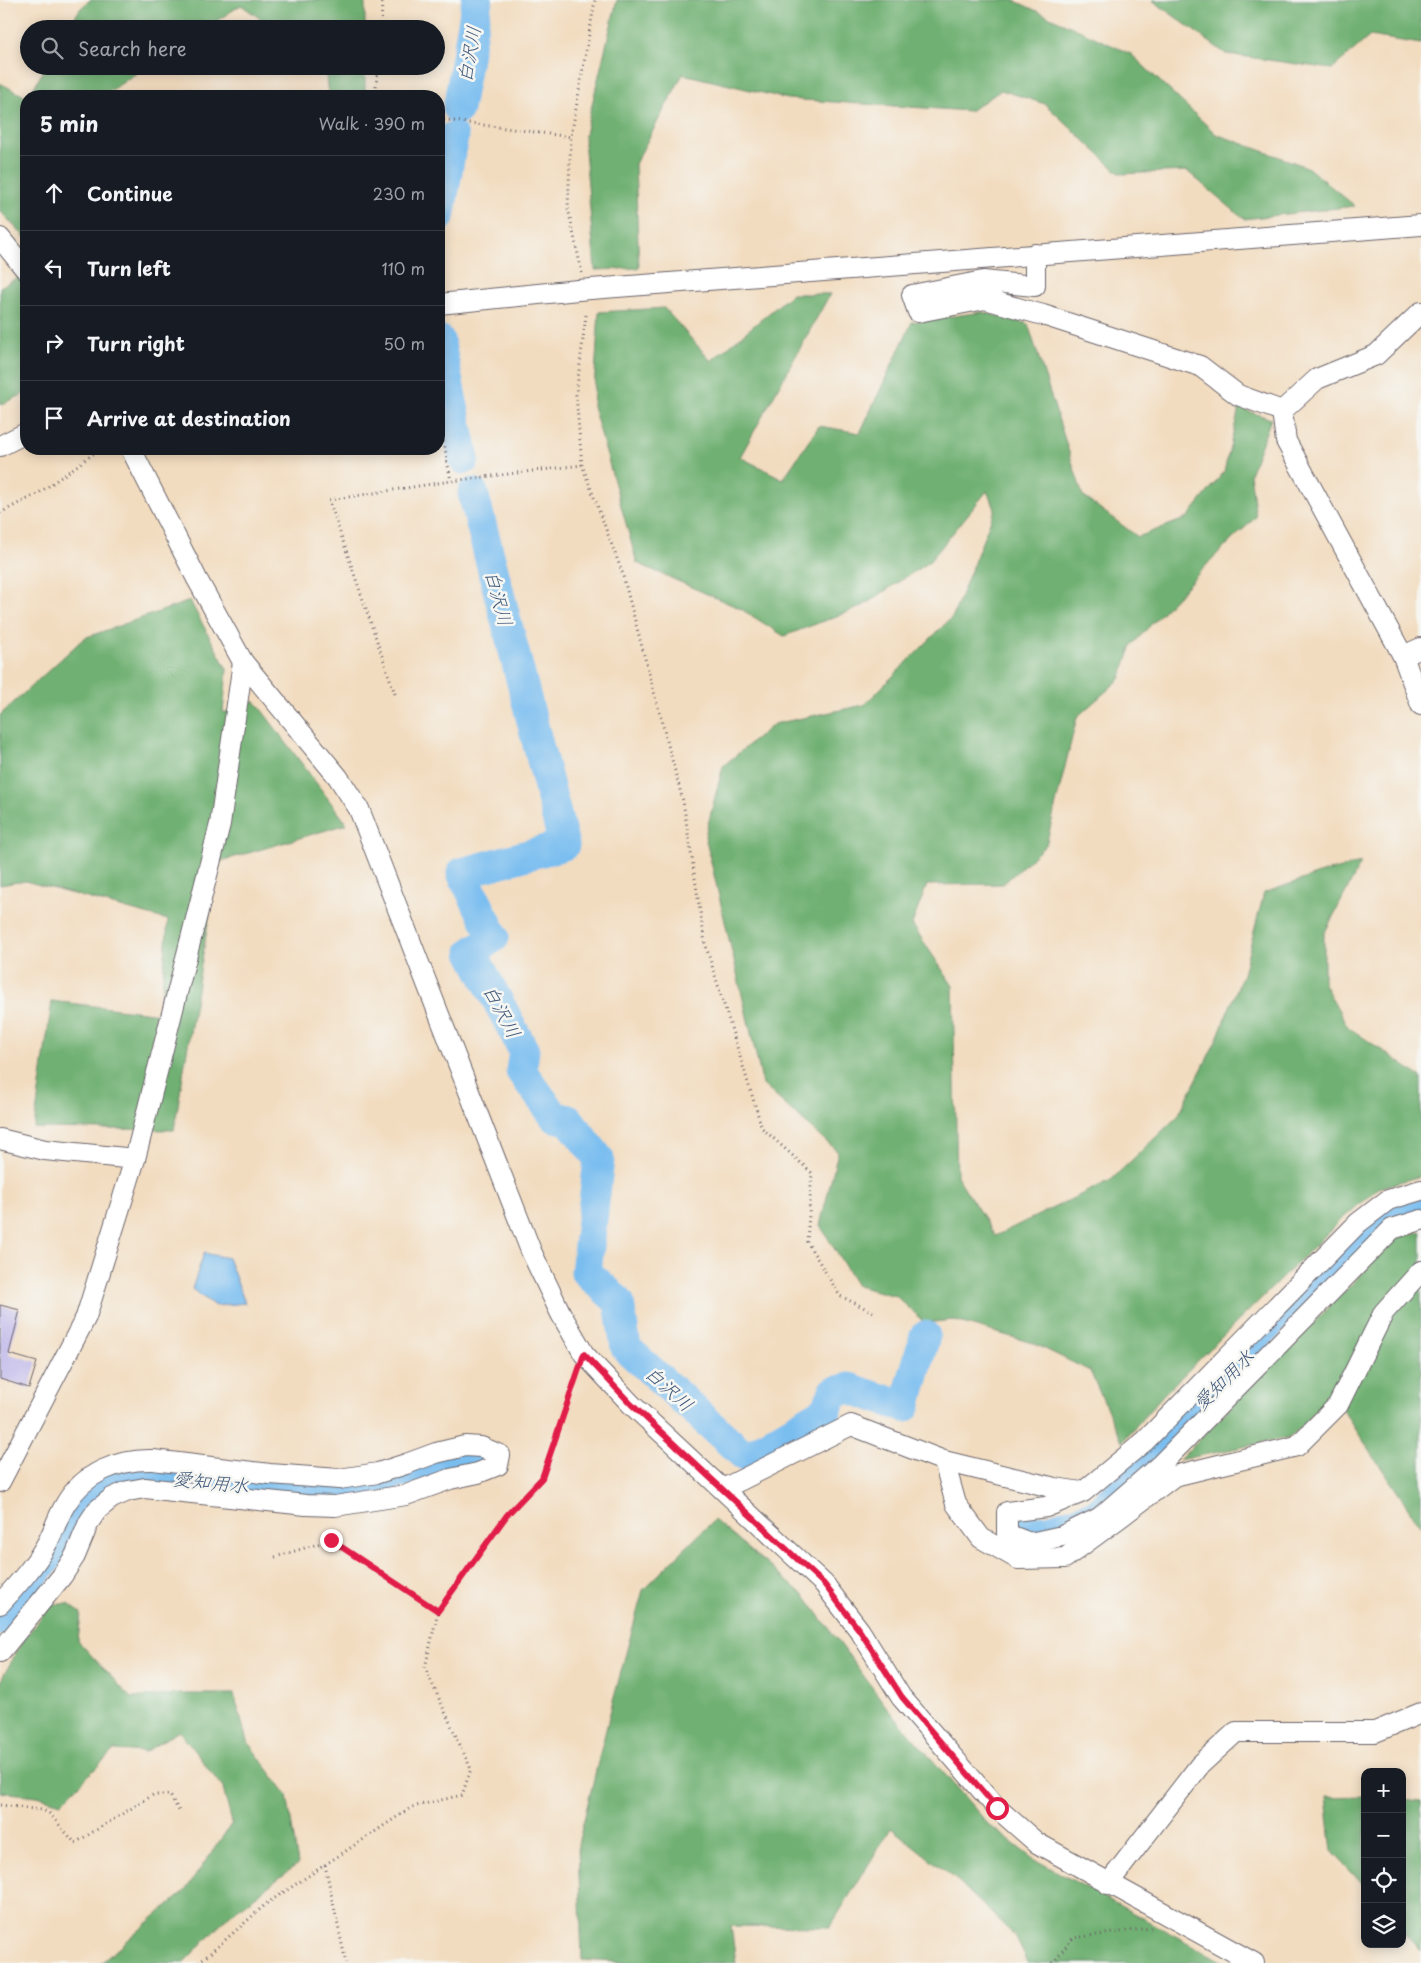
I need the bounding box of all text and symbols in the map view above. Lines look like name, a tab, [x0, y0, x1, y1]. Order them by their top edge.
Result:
search box	[20, 20, 445, 75]
water label: 白沢川	[449, 23, 487, 85]
icon: search	[38, 34, 66, 62]
text: Search here	[78, 34, 187, 62]
text: 5 min	[40, 107, 98, 139]
text: Walk · 390 m	[319, 111, 425, 135]
icon: ahead	[40, 179, 68, 207]
text: Continue	[87, 179, 173, 207]
text: 230 m	[373, 181, 425, 205]
icon: left	[40, 254, 68, 282]
text: Turn left	[87, 254, 171, 282]
text: 110 m	[382, 256, 425, 280]
icon: right	[40, 329, 68, 357]
text: Turn right	[87, 329, 185, 357]
text: 50 m	[384, 331, 425, 355]
icon: arrive	[40, 404, 68, 432]
text: Arrive at destination	[87, 404, 291, 432]
water label: 白沢川	[479, 567, 521, 629]
water label: 白沢川	[477, 979, 529, 1043]
water label: 愛知用水	[1186, 1342, 1260, 1416]
water label: 白沢川	[639, 1359, 701, 1417]
water label: 愛知用水	[172, 1463, 250, 1499]
route end	[320, 1529, 343, 1552]
map controls	[1361, 1768, 1406, 1948]
button: +	[1361, 1768, 1406, 1813]
route start	[986, 1797, 1009, 1820]
button: −	[1361, 1813, 1406, 1858]
button: locate	[1361, 1858, 1406, 1903]
button: layers	[1361, 1903, 1406, 1948]

